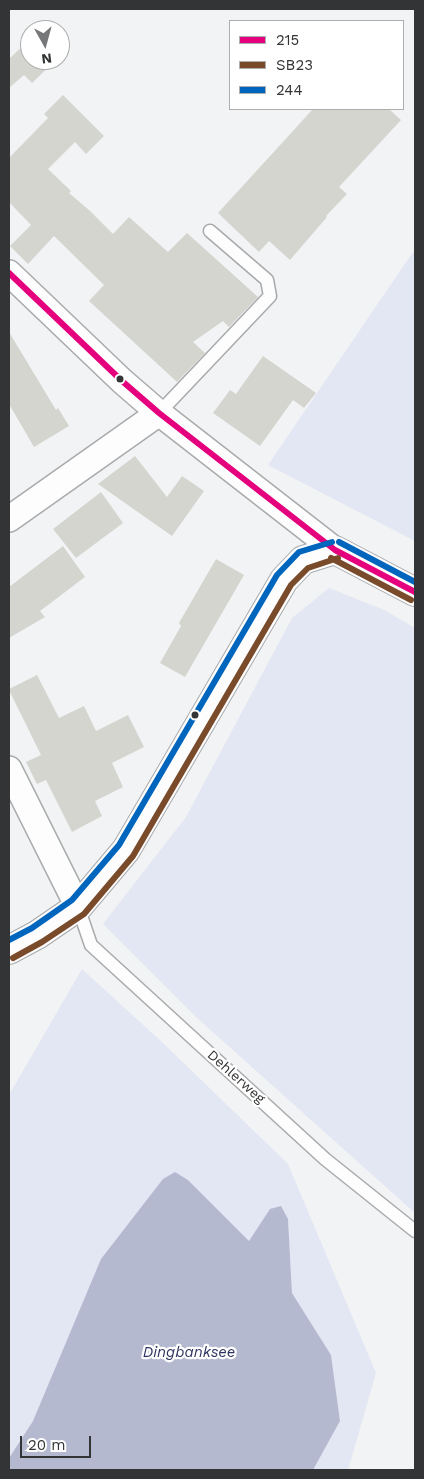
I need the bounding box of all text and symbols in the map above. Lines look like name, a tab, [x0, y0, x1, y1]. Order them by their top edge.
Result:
north arrow	[20, 20, 70, 70]
legend	[229, 20, 404, 110]
text: 215	[276, 31, 299, 49]
text: N	[41, 50, 53, 67]
text: SB23	[276, 56, 313, 74]
text: 244	[276, 81, 303, 99]
unlabelled marker	[115, 374, 125, 384]
unlabelled marker	[190, 710, 200, 720]
street label: Dehlerweg	[204, 1047, 268, 1107]
water label: Dingbanksee	[143, 1344, 235, 1362]
scale bar	[22, 1426, 94, 1458]
text: 20 m	[28, 1436, 66, 1454]

